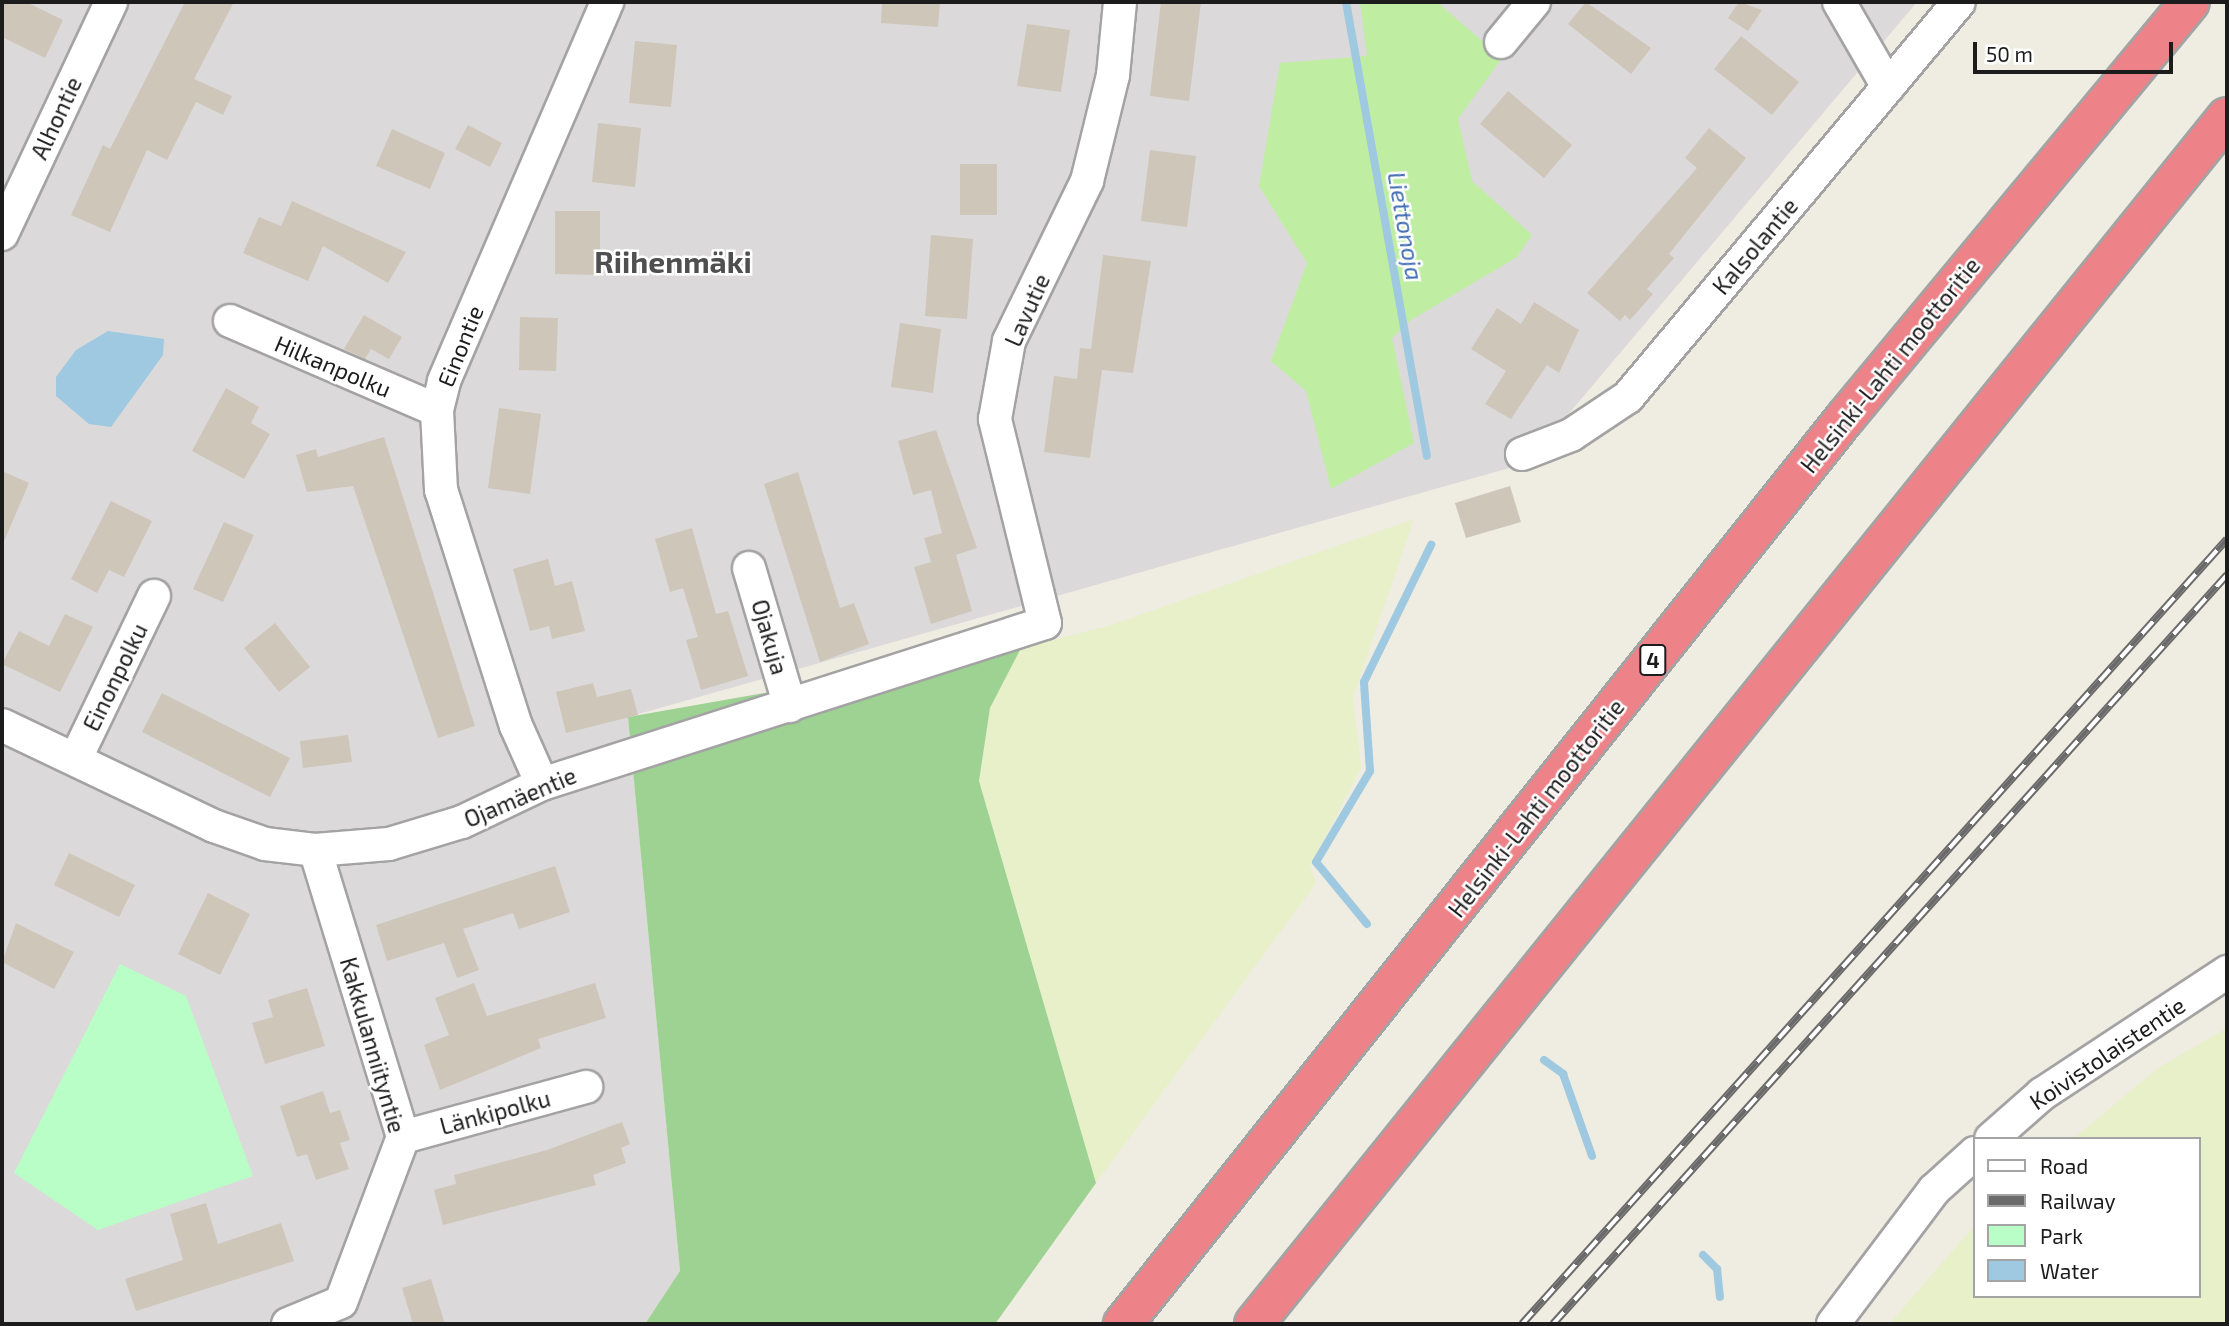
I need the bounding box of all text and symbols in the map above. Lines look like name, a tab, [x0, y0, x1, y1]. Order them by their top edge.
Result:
scale bar	[1977, 28, 2176, 72]
text: 50 m	[1986, 41, 2033, 66]
street label: Alhontie	[25, 72, 87, 164]
water label: Liettonoja	[1382, 169, 1430, 283]
street label: Kalsolantie	[1707, 192, 1803, 300]
district label: Riihenmäki	[594, 243, 752, 279]
street label: Helsinki-Lahti moottoritie	[1795, 252, 1985, 478]
street label: Lavutie	[999, 269, 1055, 351]
street label: Einontie	[431, 301, 489, 391]
street label: Hilkanpolku	[271, 329, 395, 403]
street label: Ojakuja	[746, 596, 794, 678]
street label: Einonpolku	[77, 619, 153, 735]
road number: 4	[1639, 642, 1667, 678]
street label: Helsinki-Lahti moottoritie	[1442, 694, 1630, 922]
street label: Ojamäentie	[460, 761, 580, 833]
street label: Kakkulanniityntie	[335, 954, 411, 1136]
street label: Koivistolaistentie	[2024, 991, 2190, 1115]
street label: Länkipolku	[437, 1084, 553, 1140]
legend	[1974, 1137, 2201, 1298]
text: Road	[2040, 1153, 2088, 1178]
text: Railway	[2040, 1188, 2116, 1213]
text: Park	[2040, 1223, 2083, 1248]
text: Water	[2040, 1258, 2099, 1283]

